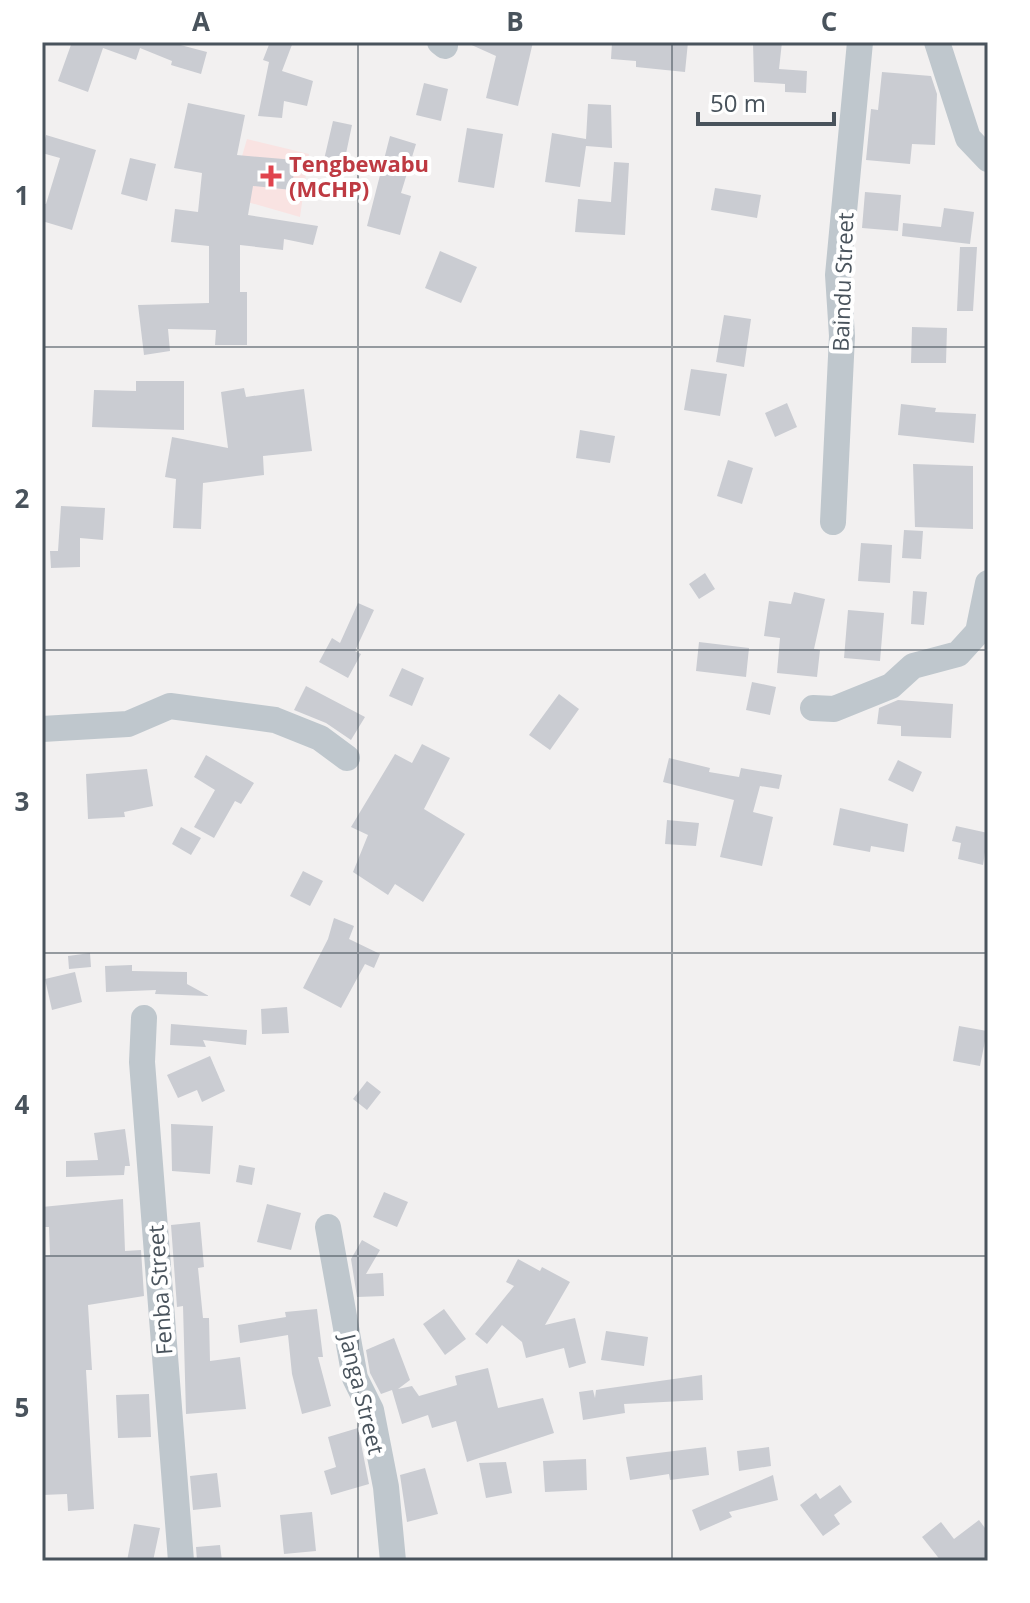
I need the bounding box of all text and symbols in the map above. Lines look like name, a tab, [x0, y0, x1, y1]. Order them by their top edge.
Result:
text: A	[192, 3, 210, 39]
text: B	[506, 3, 524, 39]
text: C	[821, 3, 837, 39]
scale bar	[698, 76, 834, 126]
text: 50 m	[710, 86, 766, 119]
place label: Tengbewabu (MCHP)	[289, 148, 429, 203]
marker: Tengbewabu (MCHP)	[260, 165, 282, 187]
text: 1	[15, 177, 29, 213]
street label: Baindu Street	[825, 212, 859, 352]
text: 2	[15, 480, 30, 516]
text: 3	[15, 783, 29, 819]
text: 4	[15, 1086, 30, 1122]
street label: Fenba Street	[139, 1224, 178, 1356]
street label: Janga Street	[333, 1329, 392, 1457]
text: 5	[15, 1389, 29, 1425]

